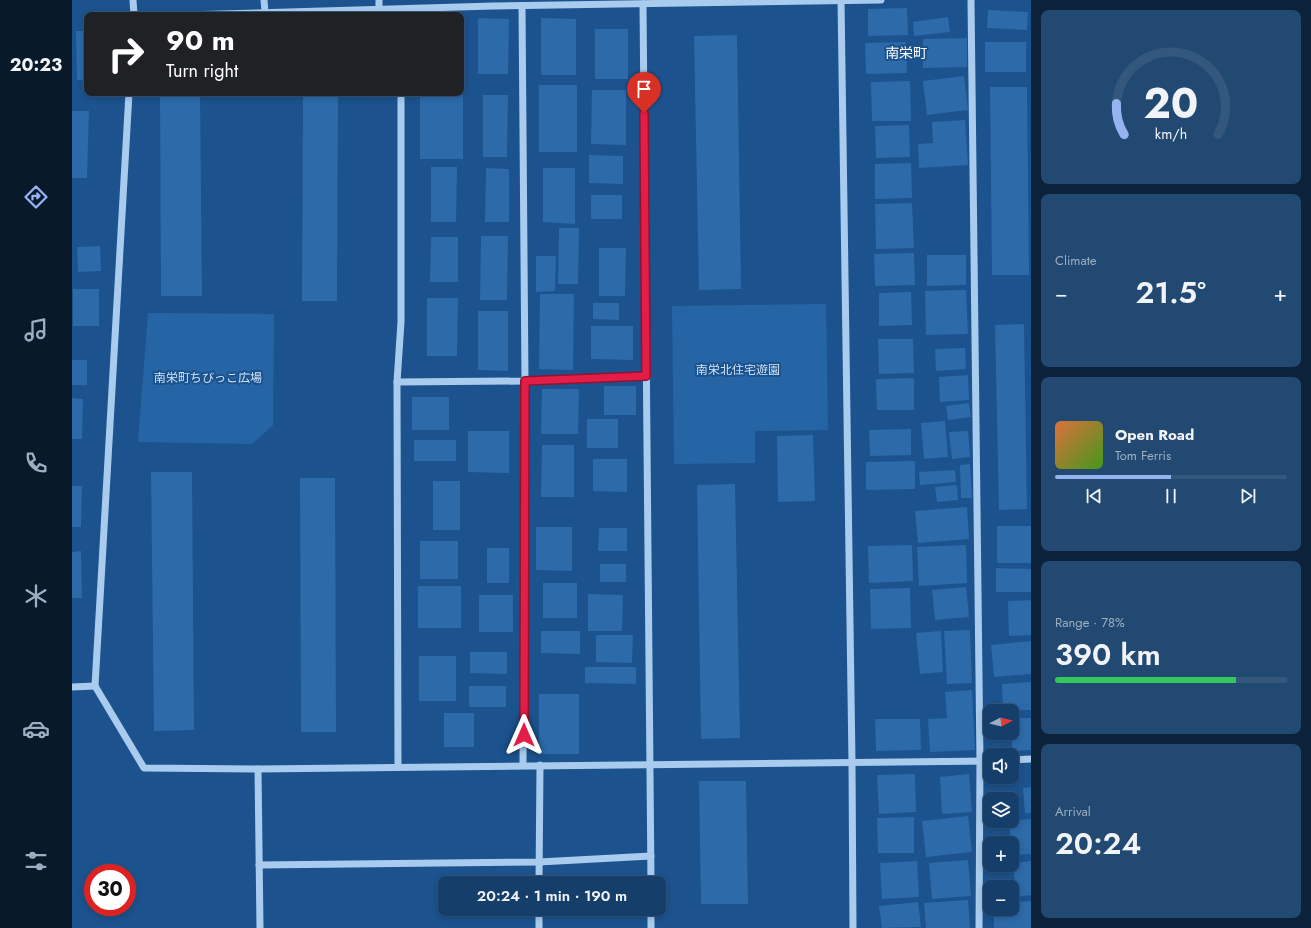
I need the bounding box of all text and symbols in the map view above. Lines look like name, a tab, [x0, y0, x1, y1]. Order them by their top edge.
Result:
text: 90 m	[166, 20, 235, 61]
icon: right	[100, 28, 152, 80]
district label: 南栄町	[885, 43, 927, 63]
text: 20:23	[10, 52, 62, 78]
text: Turn right	[166, 58, 238, 84]
pin	[627, 72, 661, 113]
text: 20	[1144, 73, 1198, 134]
icon: arrive	[633, 78, 655, 100]
text: km/h	[1155, 123, 1187, 143]
icon: directions	[22, 183, 50, 211]
text: Climate	[1055, 251, 1096, 270]
text: 21.5°	[1136, 271, 1206, 314]
text: −	[1055, 277, 1068, 309]
text: +	[1273, 277, 1287, 309]
icon: music	[22, 316, 50, 344]
park label: 南栄北住宅遊園	[696, 361, 780, 379]
park label: 南栄町ちびっこ広場	[154, 369, 262, 387]
text: Open Road	[1115, 424, 1194, 446]
text: Tom Ferris	[1115, 446, 1171, 465]
icon: phone	[22, 449, 50, 477]
icon: previous	[1083, 485, 1105, 507]
icon: pause	[1160, 485, 1182, 507]
icon: next	[1237, 485, 1259, 507]
icon: climate	[22, 582, 50, 610]
text: Range · 78%	[1055, 613, 1125, 632]
text: 390 km	[1055, 633, 1161, 676]
north arrow	[983, 704, 1019, 740]
map controls	[983, 704, 1019, 916]
position arrow	[503, 714, 545, 756]
icon: car	[22, 715, 50, 743]
button: sound	[983, 748, 1019, 784]
button: layers	[983, 792, 1019, 828]
text: Arrival	[1055, 802, 1091, 821]
text: 20:24	[1055, 822, 1141, 865]
button: +	[983, 836, 1019, 872]
icon: filters	[22, 847, 50, 875]
speed limit sign: 30	[84, 864, 136, 916]
button: −	[983, 880, 1019, 916]
text: 20:24 · 1 min · 190 m	[477, 885, 627, 907]

